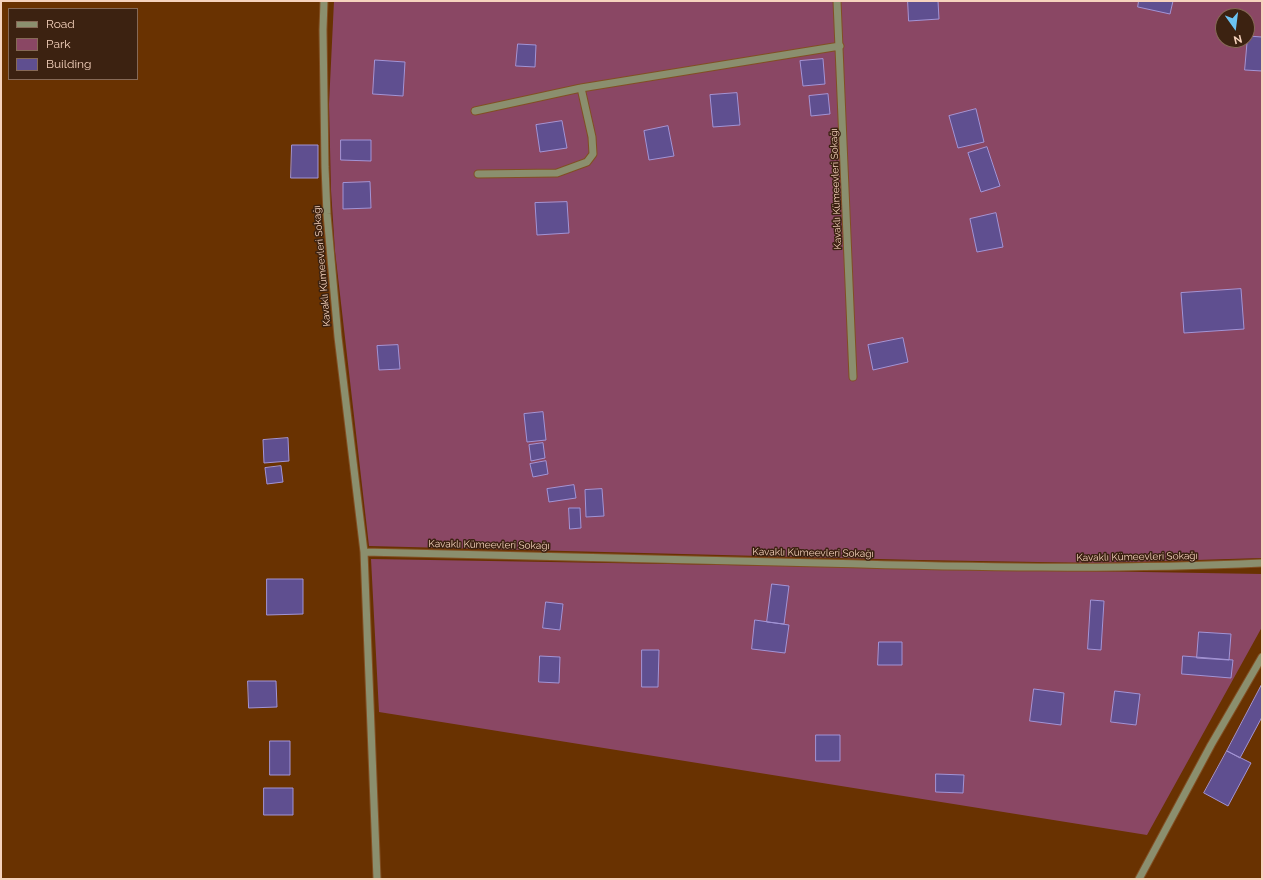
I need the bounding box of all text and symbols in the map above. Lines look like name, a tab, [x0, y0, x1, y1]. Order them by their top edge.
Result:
legend	[8, 8, 138, 80]
north arrow	[1215, 8, 1255, 48]
text: Road	[46, 17, 75, 31]
text: N	[1232, 32, 1243, 46]
text: Park	[46, 37, 71, 51]
text: Building	[46, 57, 92, 71]
street label: Kavaklı Kümeevleri Sokağı	[828, 128, 844, 250]
street label: Kavaklı Kümeevleri Sokağı	[311, 205, 333, 327]
street label: Kavaklı Kümeevleri Sokağı	[428, 538, 550, 552]
street label: Kavaklı Kümeevleri Sokağı	[752, 546, 874, 560]
street label: Kavaklı Kümeevleri Sokağı	[1076, 550, 1198, 564]

